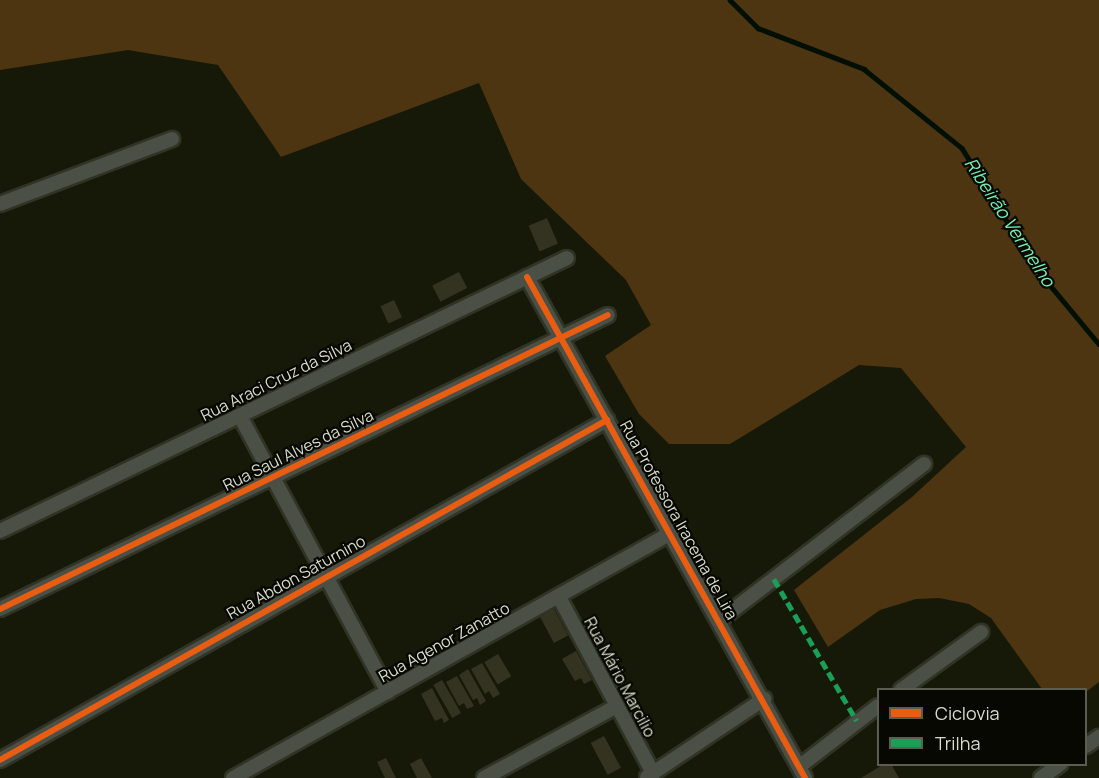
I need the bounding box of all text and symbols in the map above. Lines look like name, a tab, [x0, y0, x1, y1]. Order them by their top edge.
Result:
water label: Ribeirão Vermelho	[960, 153, 1060, 291]
street label: Rua Araci Cruz da Silva	[197, 335, 355, 425]
street label: Rua Saul Alves da Silva	[220, 405, 376, 495]
street label: Rua Professora Iracema de Lira	[616, 417, 742, 623]
street label: Rua Abdon Saturnino	[223, 531, 369, 623]
street label: Rua Agenor Zanatto	[375, 598, 513, 686]
street label: Rua Mário Marcilio	[580, 614, 660, 740]
legend	[877, 688, 1087, 766]
text: Ciclovia	[935, 701, 1000, 725]
text: Trilha	[935, 731, 980, 755]

